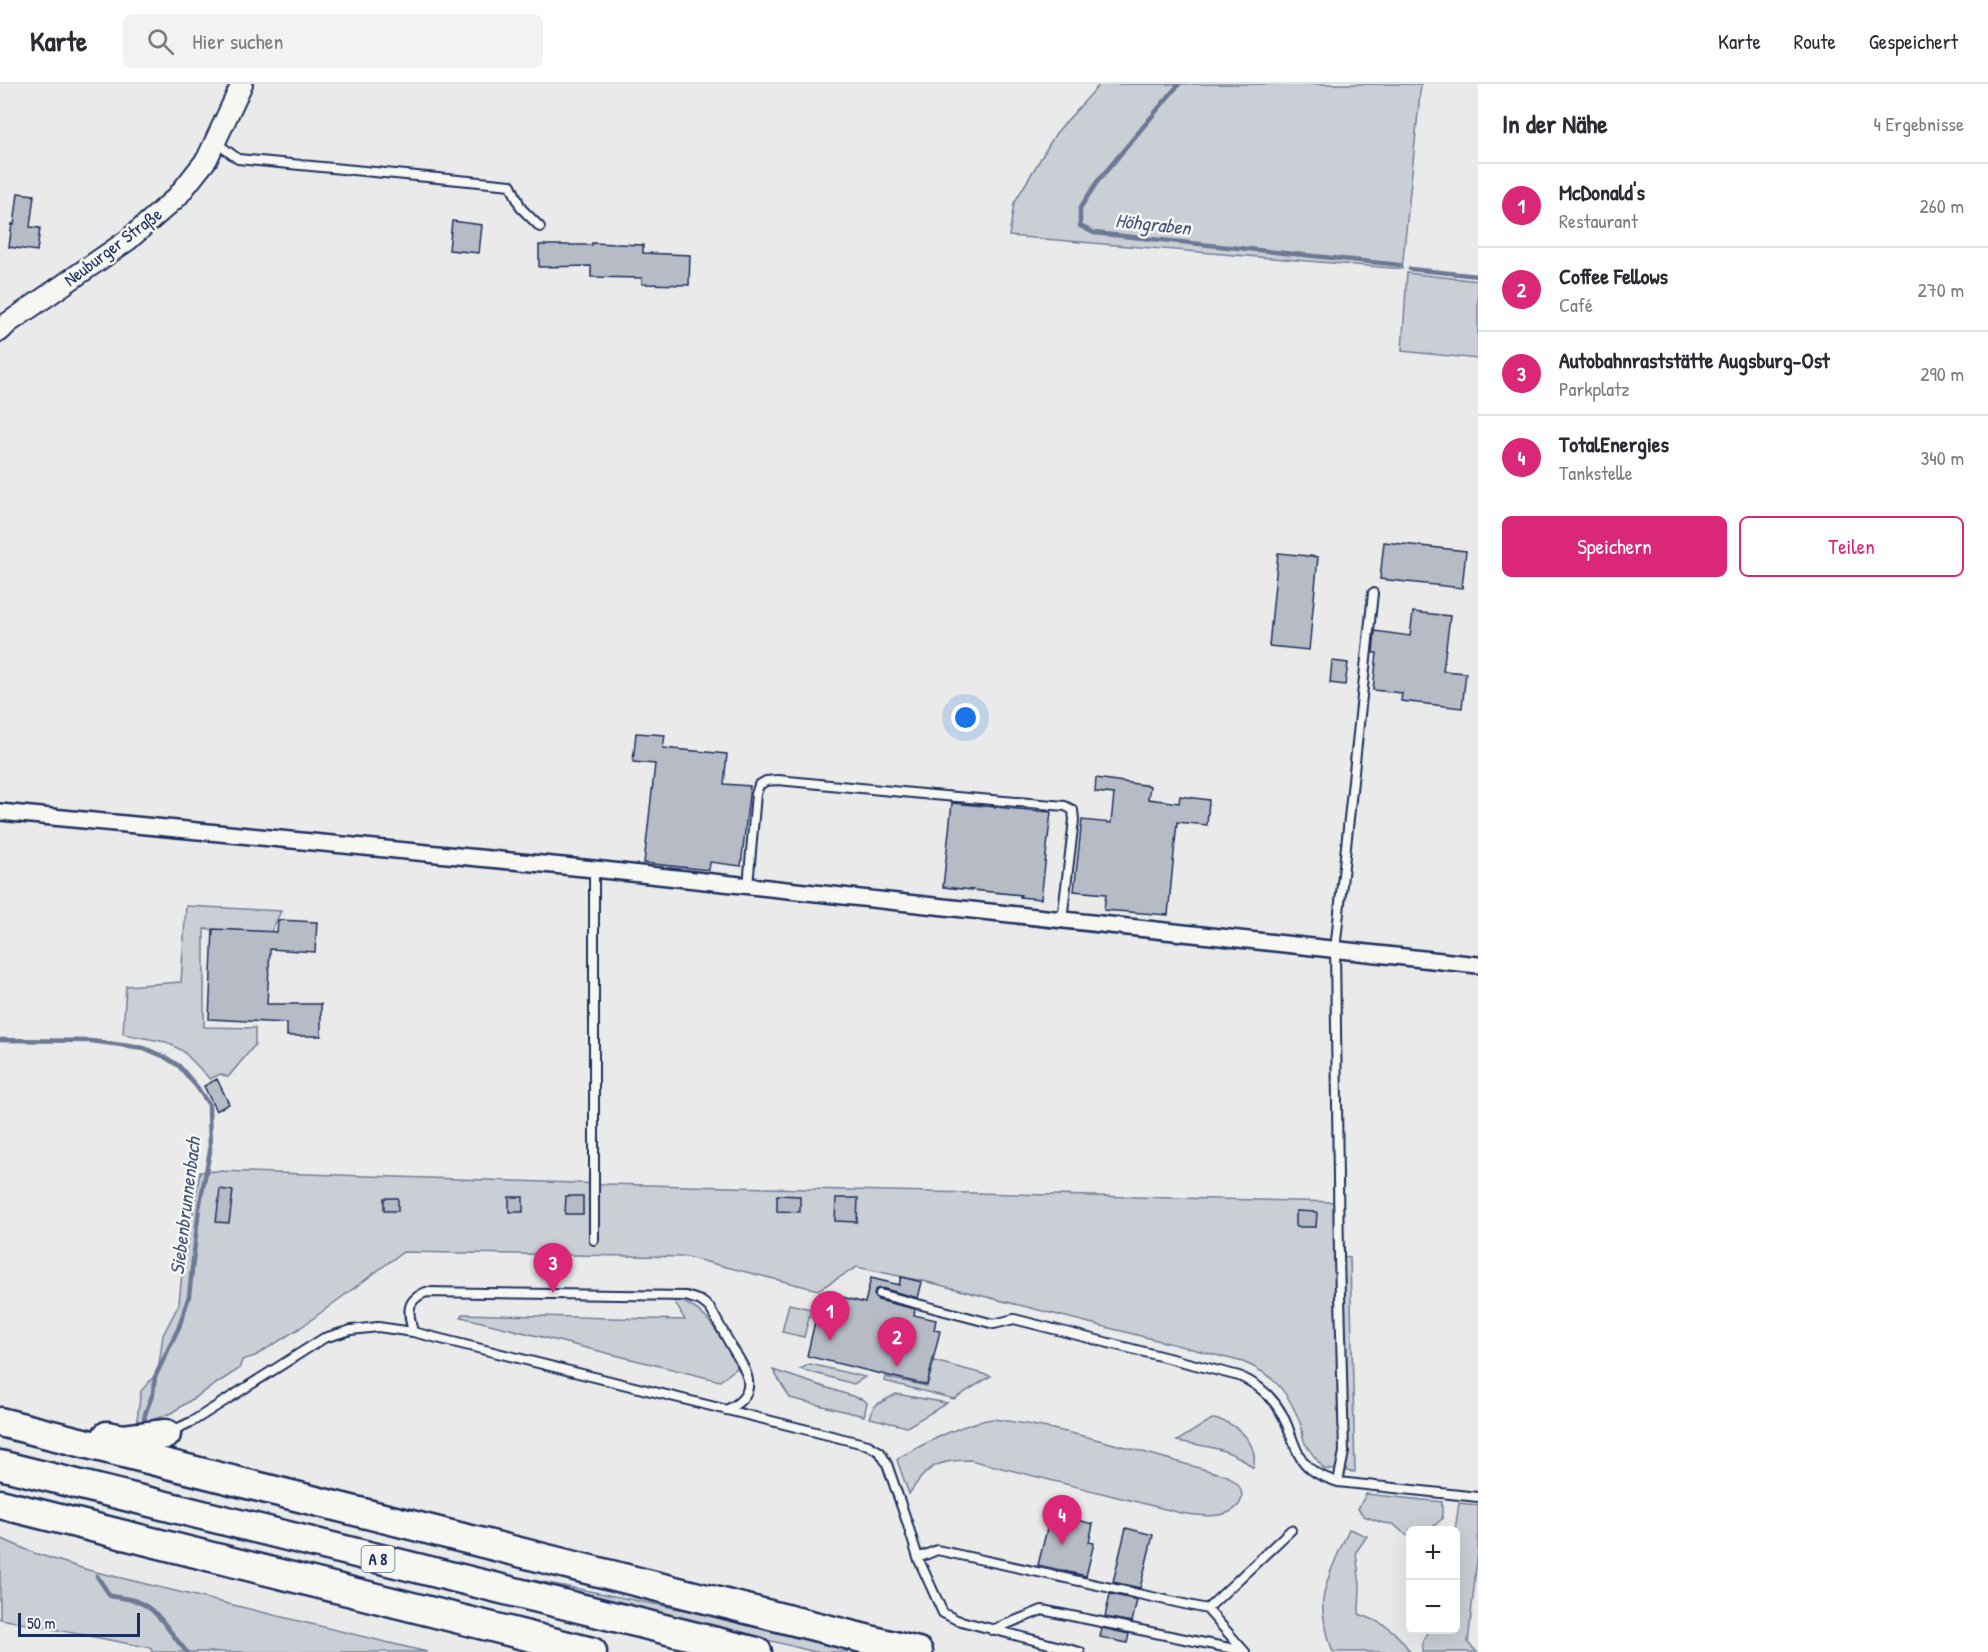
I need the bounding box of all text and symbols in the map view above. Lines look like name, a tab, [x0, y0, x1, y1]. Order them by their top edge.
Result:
search box	[123, 14, 543, 68]
text: Karte	[30, 22, 87, 60]
icon: search	[144, 25, 177, 58]
text: Hier suchen	[192, 26, 283, 56]
text: Karte	[1718, 27, 1761, 56]
text: Route	[1794, 27, 1836, 56]
text: Gespeichert	[1869, 27, 1958, 56]
text: In der Nähe	[1502, 106, 1608, 141]
text: 4 Ergebnisse	[1873, 110, 1964, 137]
text: McDonald's	[1559, 177, 1645, 207]
text: 1	[1518, 192, 1525, 219]
text: 260 m	[1920, 192, 1964, 219]
street label: Neuburger Straße	[59, 201, 167, 292]
water label: Höhgraben	[1114, 206, 1194, 242]
text: Restaurant	[1559, 207, 1638, 234]
text: Coffee Fellows	[1559, 261, 1668, 291]
text: 2	[1517, 276, 1526, 303]
text: 270 m	[1918, 276, 1964, 303]
text: Café	[1559, 291, 1593, 318]
text: Autobahnraststätte Augsburg-Ost	[1559, 345, 1830, 375]
text: 3	[1517, 360, 1526, 387]
text: 290 m	[1920, 360, 1964, 387]
text: Parkplatz	[1559, 375, 1630, 402]
text: TotalEnergies	[1559, 429, 1669, 459]
text: 4	[1518, 444, 1525, 471]
text: 340 m	[1920, 444, 1964, 471]
text: Tankstelle	[1559, 459, 1633, 486]
button: Speichern	[1502, 516, 1727, 577]
button: Teilen	[1739, 516, 1964, 577]
your location	[951, 703, 980, 732]
water label: Siebenbrunnenbach	[163, 1134, 207, 1276]
pin: 3	[534, 1244, 572, 1293]
pin: 1	[810, 1292, 850, 1341]
pin: 2	[878, 1318, 916, 1367]
pin: 4	[1042, 1496, 1082, 1545]
map controls	[1406, 1526, 1460, 1634]
button: +	[1406, 1526, 1460, 1580]
road number: A 8	[362, 1546, 394, 1572]
button: −	[1406, 1580, 1460, 1634]
scale bar	[18, 1610, 140, 1638]
text: 50 m	[27, 1612, 56, 1634]

